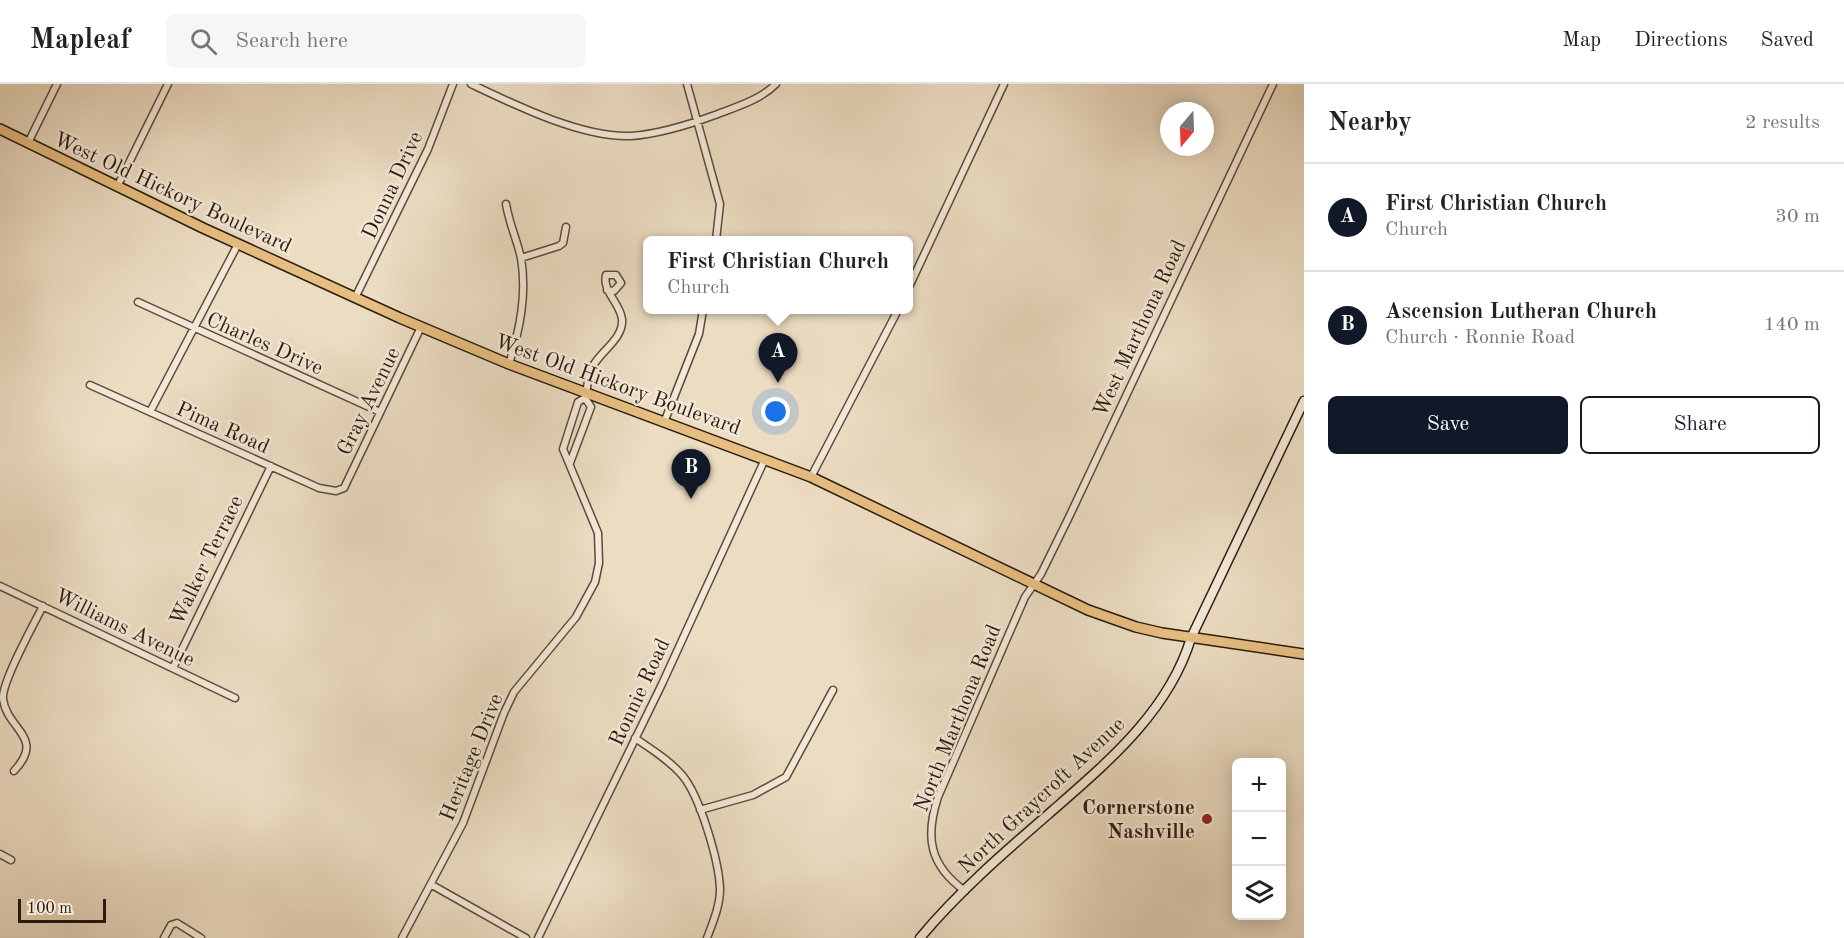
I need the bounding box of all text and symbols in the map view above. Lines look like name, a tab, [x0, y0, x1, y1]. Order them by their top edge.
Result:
search box	[166, 14, 586, 68]
icon: search	[187, 25, 220, 58]
text: Mapleaf	[30, 27, 130, 55]
text: Search here	[235, 30, 348, 52]
text: Map	[1562, 30, 1601, 51]
text: Directions	[1634, 30, 1728, 51]
text: Saved	[1761, 30, 1814, 51]
north arrow	[1160, 102, 1214, 156]
text: Nearby	[1328, 110, 1412, 136]
text: 2 results	[1745, 113, 1820, 133]
street label: West Old Hickory Boulevard	[50, 129, 295, 258]
street label: Donna Drive	[359, 129, 427, 243]
text: First Christian Church	[1385, 193, 1607, 215]
text: A	[1340, 207, 1355, 227]
text: 30 m	[1775, 207, 1820, 227]
text: Church	[1385, 220, 1448, 240]
popup	[643, 236, 913, 314]
street label: West Marthona Road	[1090, 237, 1191, 420]
text: First Christian Church	[667, 251, 889, 273]
text: Church	[667, 278, 730, 298]
text: Ascension Lutheran Church	[1385, 301, 1657, 323]
street label: Charles Drive	[203, 309, 326, 379]
text: B	[1340, 315, 1355, 335]
text: 140 m	[1764, 315, 1820, 335]
text: Church · Ronnie Road	[1385, 328, 1575, 348]
street label: West Old Hickory Boulevard	[492, 331, 743, 440]
pin: A	[758, 334, 798, 383]
street label: Gray Avenue	[334, 344, 405, 459]
button: Save	[1328, 396, 1568, 454]
button: Share	[1580, 396, 1820, 454]
your location	[761, 397, 790, 426]
street label: Pima Road	[173, 399, 272, 458]
pin: B	[672, 450, 710, 499]
street label: Walker Terrace	[167, 492, 248, 629]
street label: Williams Avenue	[51, 585, 198, 671]
street label: North Marthona Road	[911, 622, 1006, 815]
street label: Ronnie Road	[606, 636, 674, 750]
street label: Heritage Drive	[437, 691, 508, 824]
street label: North Graycroft Avenue	[955, 714, 1129, 878]
map controls	[1232, 758, 1286, 920]
button: +	[1232, 758, 1286, 812]
place label: Cornerstone Nashville	[1082, 798, 1195, 843]
marker: Cornerstone Nashville	[1200, 812, 1214, 826]
button: −	[1232, 812, 1286, 866]
button: layers	[1232, 866, 1286, 920]
scale bar	[18, 896, 106, 924]
text: 100 m	[27, 901, 72, 917]

